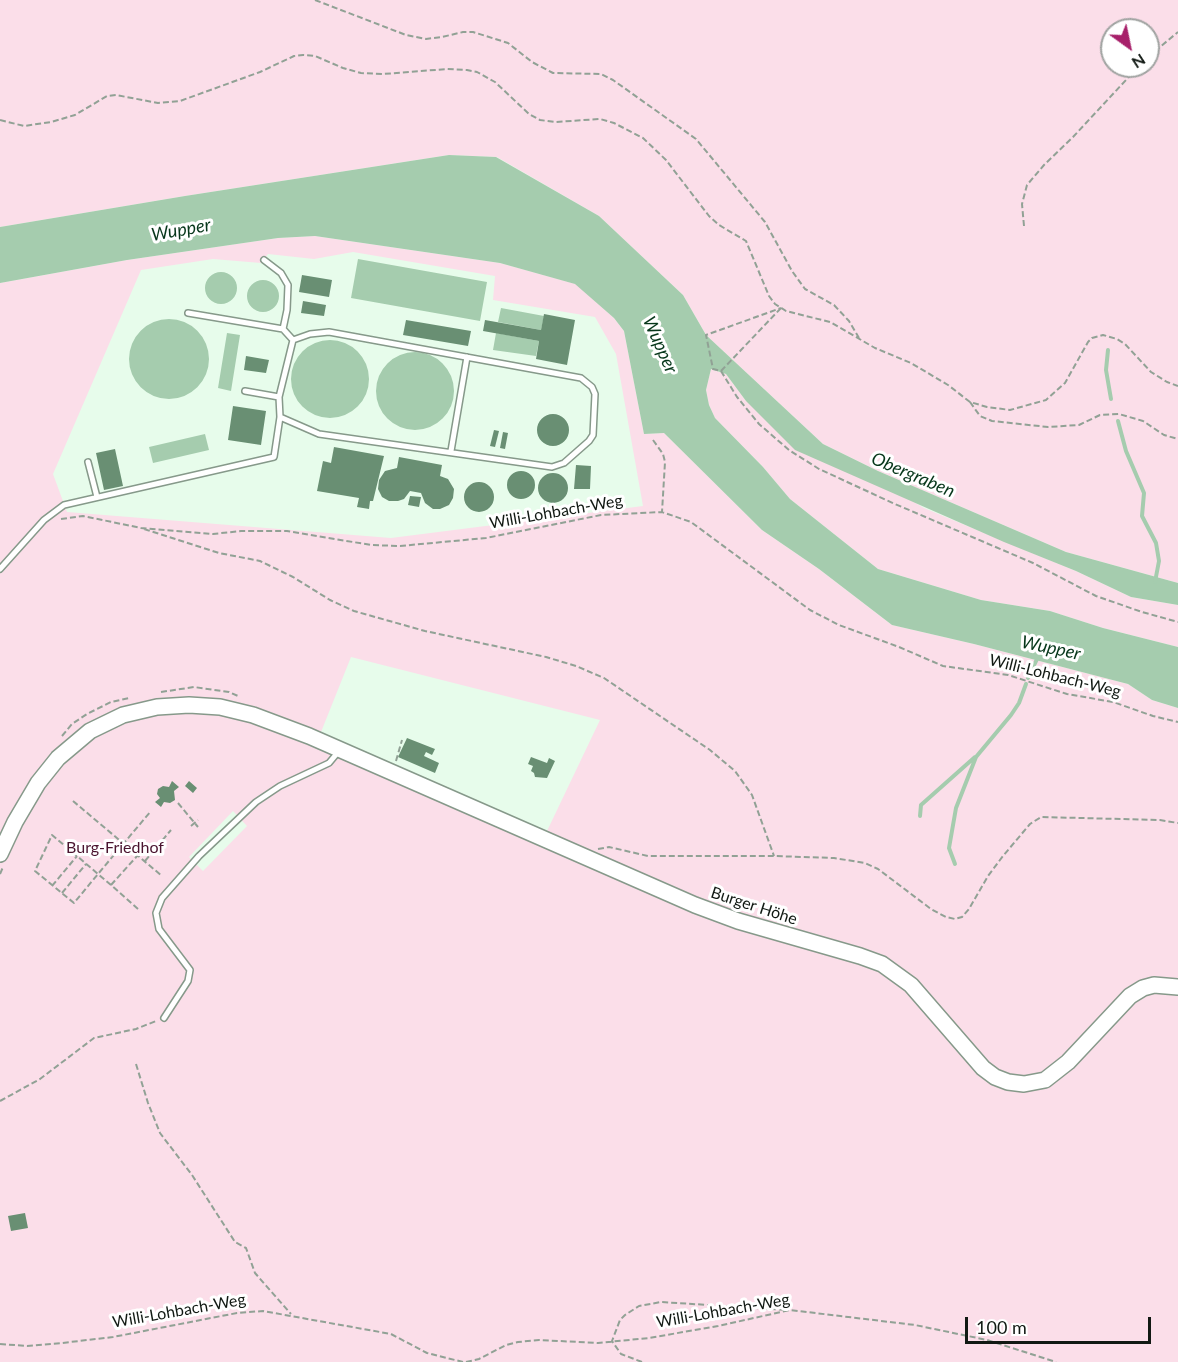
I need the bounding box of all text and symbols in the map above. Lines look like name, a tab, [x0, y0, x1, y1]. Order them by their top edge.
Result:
north arrow	[1100, 18, 1160, 78]
text: N	[1129, 51, 1149, 73]
water label: Wupper	[150, 214, 212, 246]
water label: Wupper	[638, 313, 682, 377]
water label: Obergraben	[868, 448, 958, 502]
street label: Willi-Lohbach-Weg	[488, 491, 624, 533]
water label: Wupper	[1019, 631, 1083, 665]
street label: Willi-Lohbach-Weg	[987, 650, 1123, 702]
park label: Burg-Friedhof	[66, 838, 164, 858]
street label: Burger Höhe	[708, 883, 800, 929]
street label: Willi-Lohbach-Weg	[111, 1290, 247, 1332]
street label: Willi-Lohbach-Weg	[655, 1290, 791, 1332]
scale bar	[968, 1305, 1154, 1343]
text: 100 m	[976, 1316, 1027, 1338]

